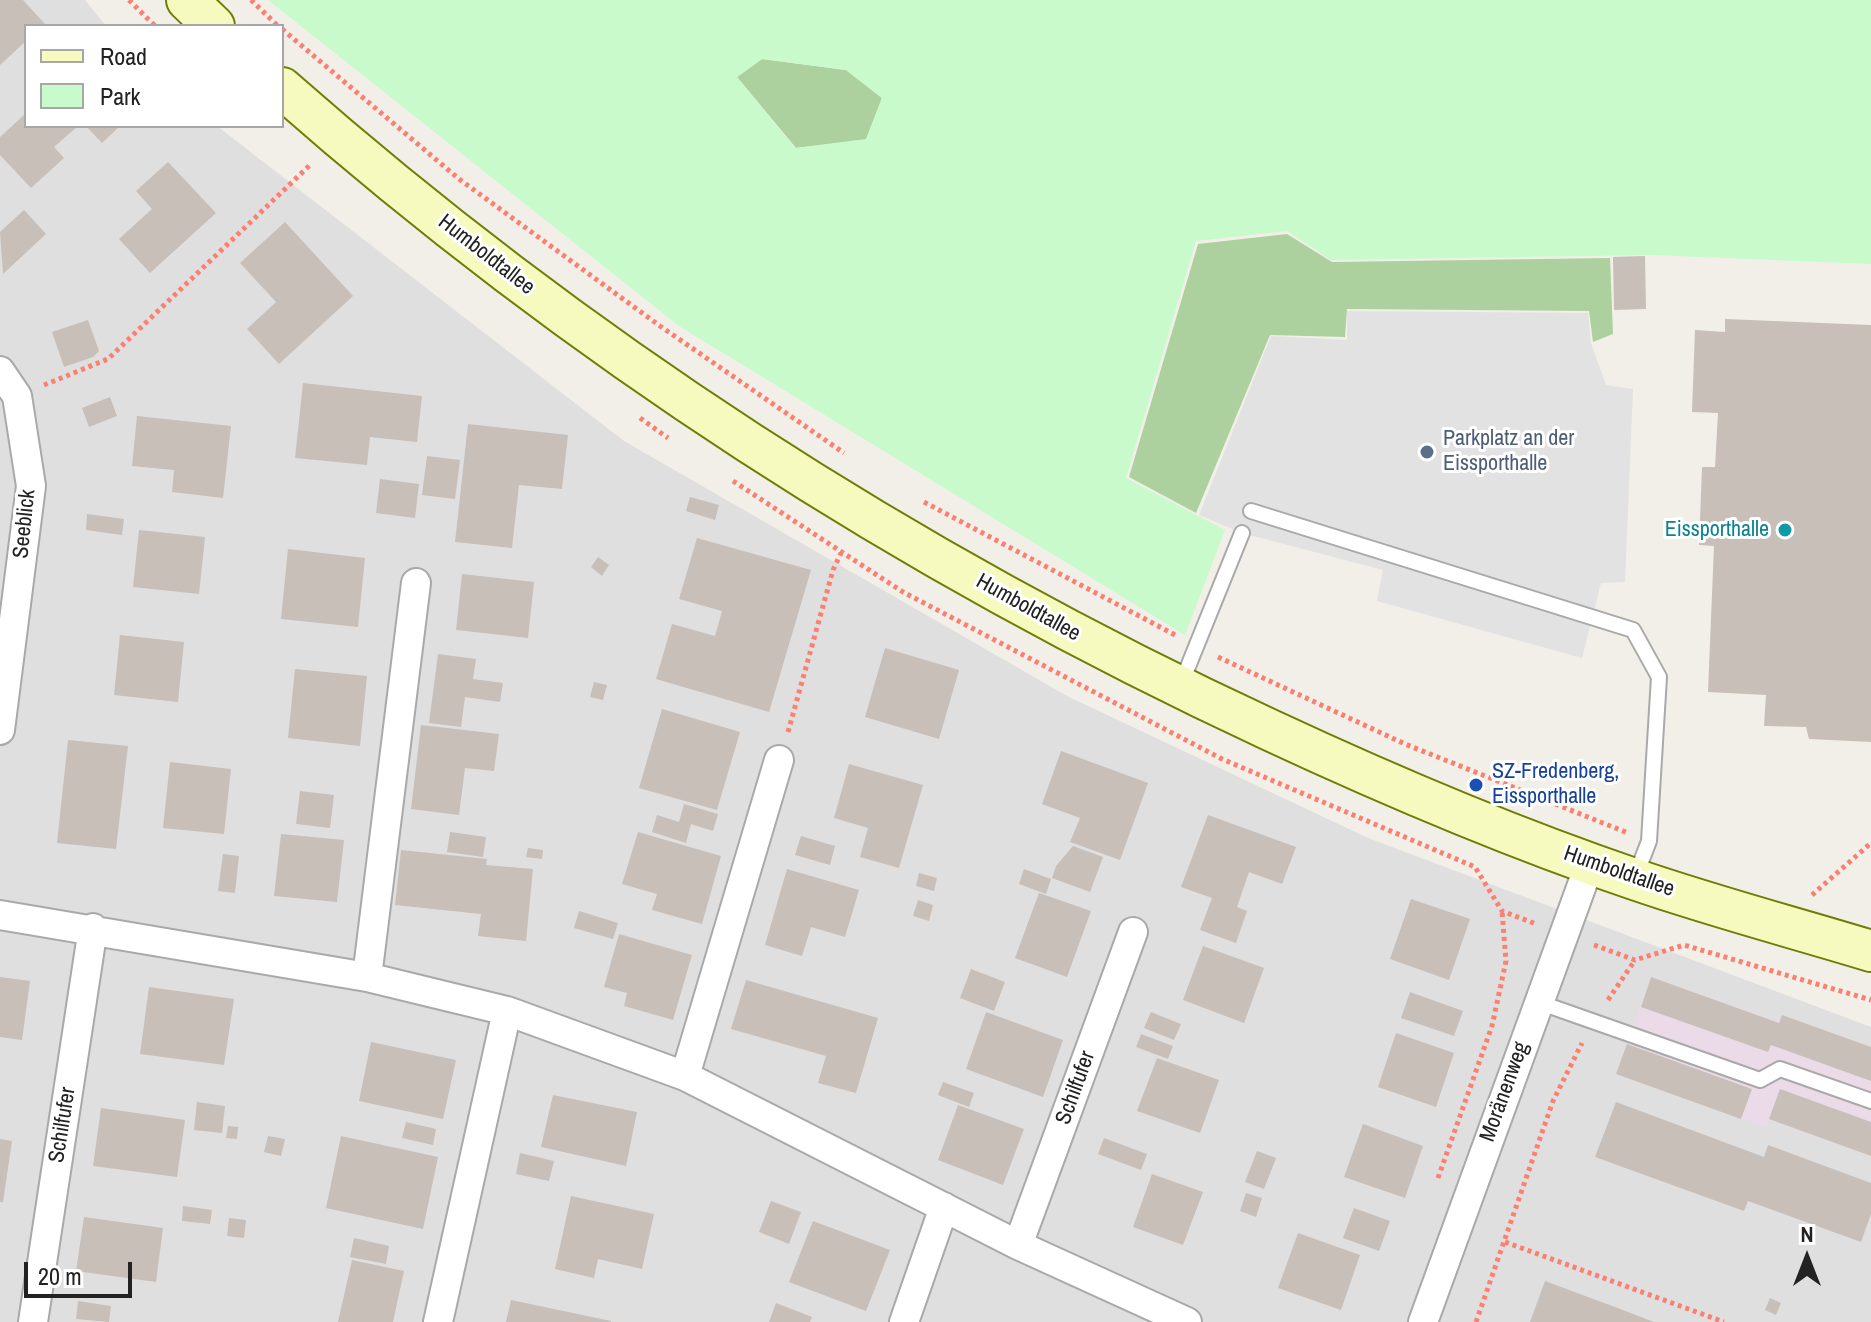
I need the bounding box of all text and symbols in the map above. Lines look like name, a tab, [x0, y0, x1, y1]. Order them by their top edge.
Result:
legend	[24, 24, 284, 128]
text: Road	[100, 40, 147, 72]
text: Park	[100, 80, 140, 112]
street label: Humboldtallee	[432, 209, 540, 301]
place label: Parkplatz an der Eissporthalle	[1443, 426, 1574, 478]
marker: Parkplatz an der Eissporthalle	[1418, 443, 1436, 461]
street label: Seeblick	[8, 488, 42, 560]
place label: Eissporthalle	[1665, 517, 1769, 543]
marker: Eissporthalle	[1776, 521, 1794, 539]
street label: Humboldtallee	[971, 569, 1085, 647]
place label: SZ-Fredenberg, Eissporthalle	[1492, 759, 1619, 810]
marker: SZ-Fredenberg, Eissporthalle	[1467, 776, 1485, 794]
street label: Humboldtallee	[1560, 841, 1678, 903]
street label: Moränenweg	[1475, 1038, 1535, 1146]
street label: Schilfufer	[1051, 1048, 1101, 1128]
street label: Schilfufer	[44, 1085, 82, 1165]
north arrow	[1767, 1218, 1847, 1298]
text: N	[1800, 1219, 1814, 1249]
scale bar	[28, 1246, 136, 1296]
text: 20 m	[38, 1260, 82, 1292]

